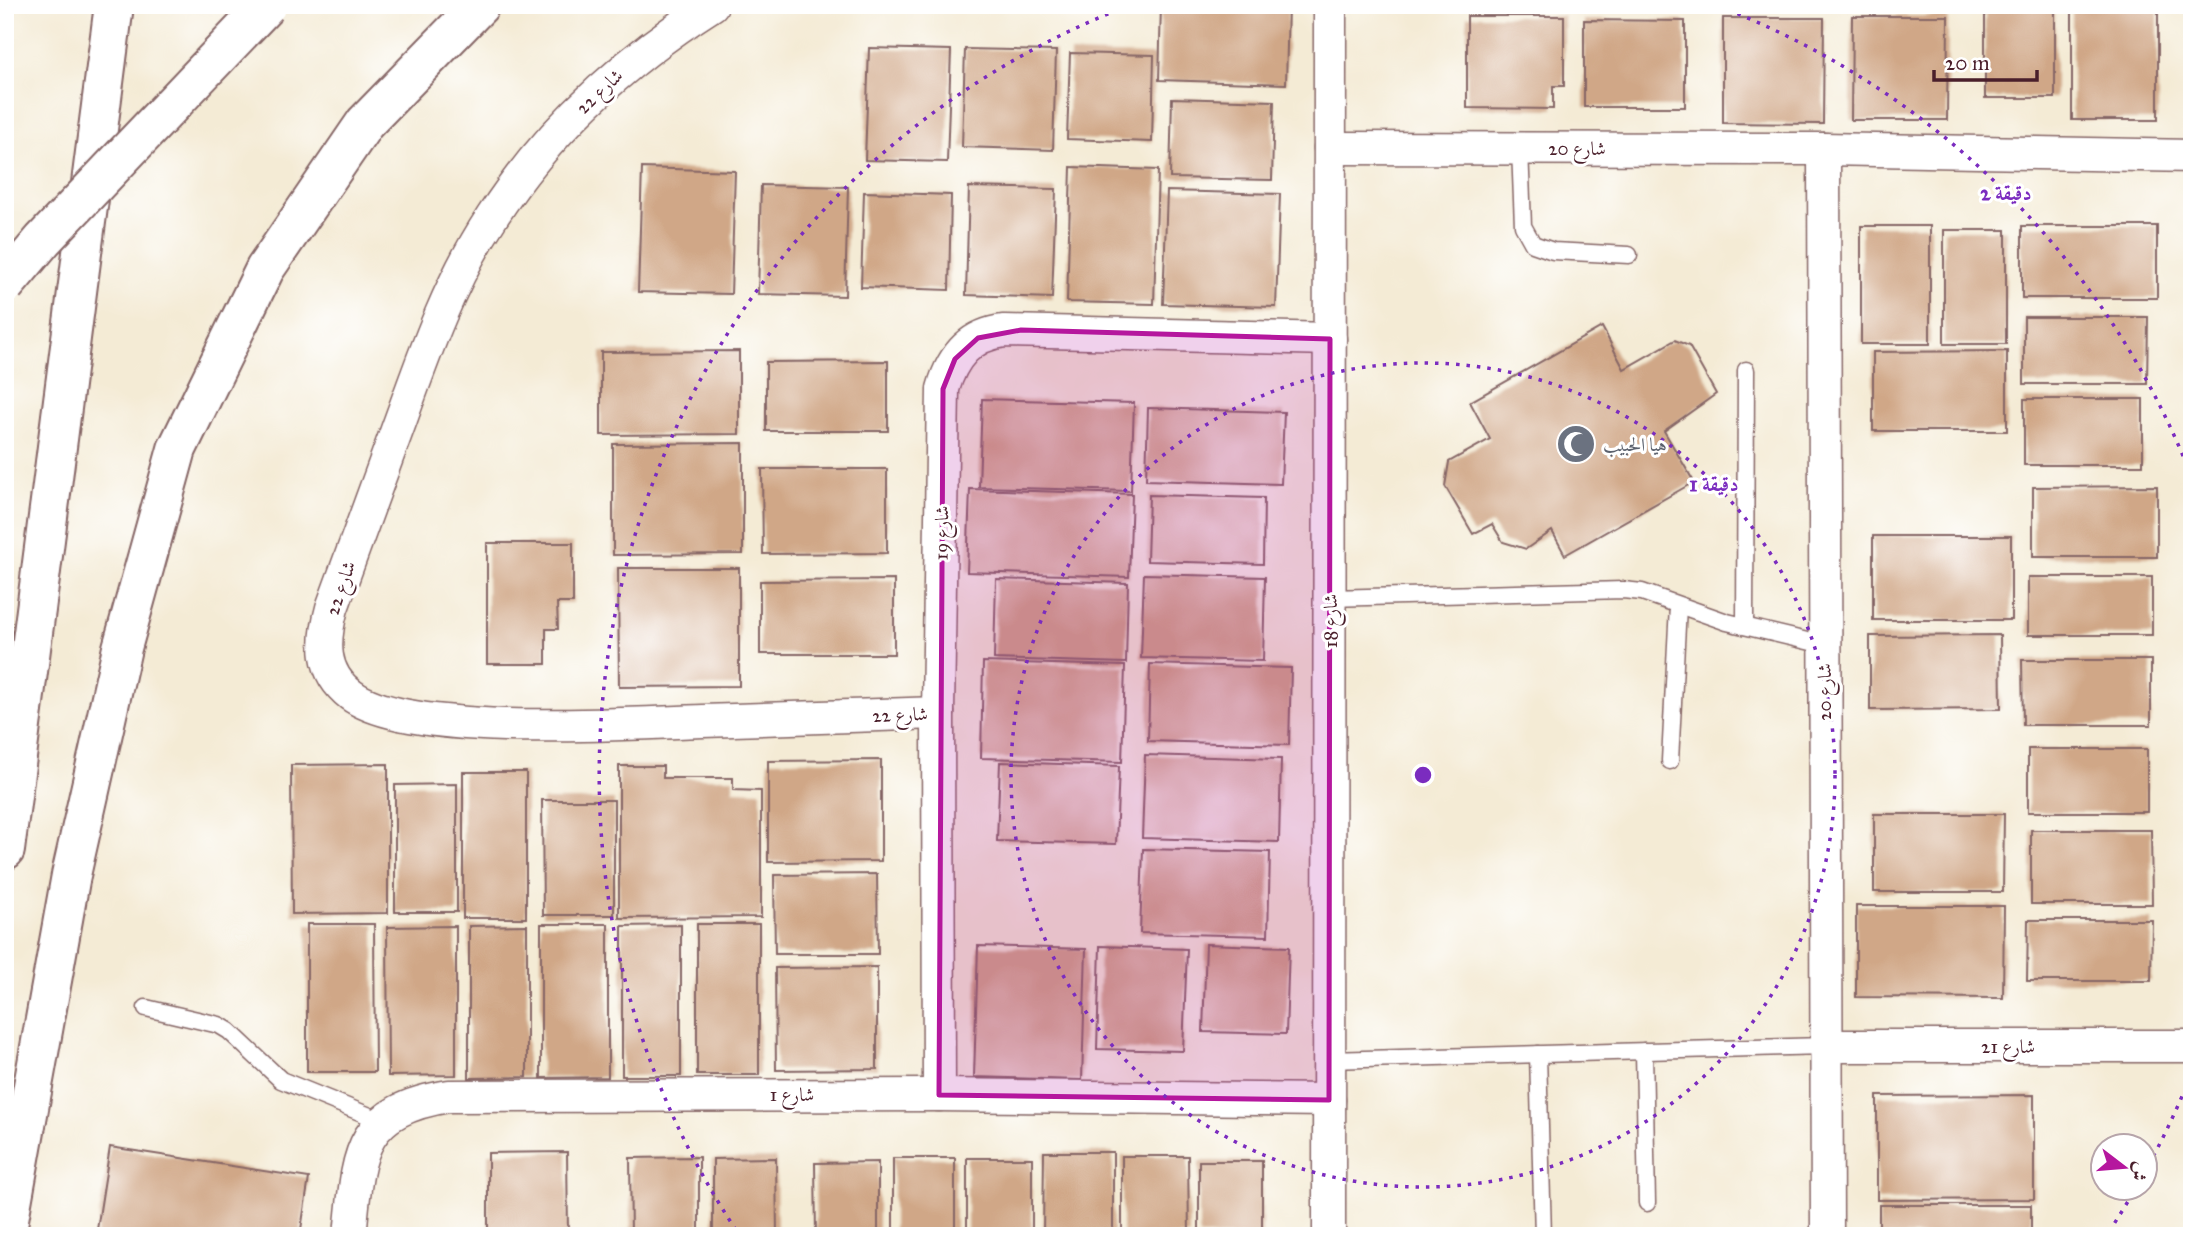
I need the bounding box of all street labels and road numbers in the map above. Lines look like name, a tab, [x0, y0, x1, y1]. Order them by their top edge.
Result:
street label: شارع 22	[571, 64, 630, 122]
street label: شارع 20	[1548, 137, 1606, 164]
street label: شارع 19	[930, 505, 957, 561]
street label: شارع 22	[321, 558, 364, 620]
street label: شارع 18	[1319, 594, 1346, 648]
street label: شارع 20	[1813, 663, 1840, 721]
street label: شارع 22	[872, 702, 928, 731]
street label: شارع 21	[1981, 1035, 2035, 1062]
street label: شارع 1	[770, 1083, 814, 1110]

